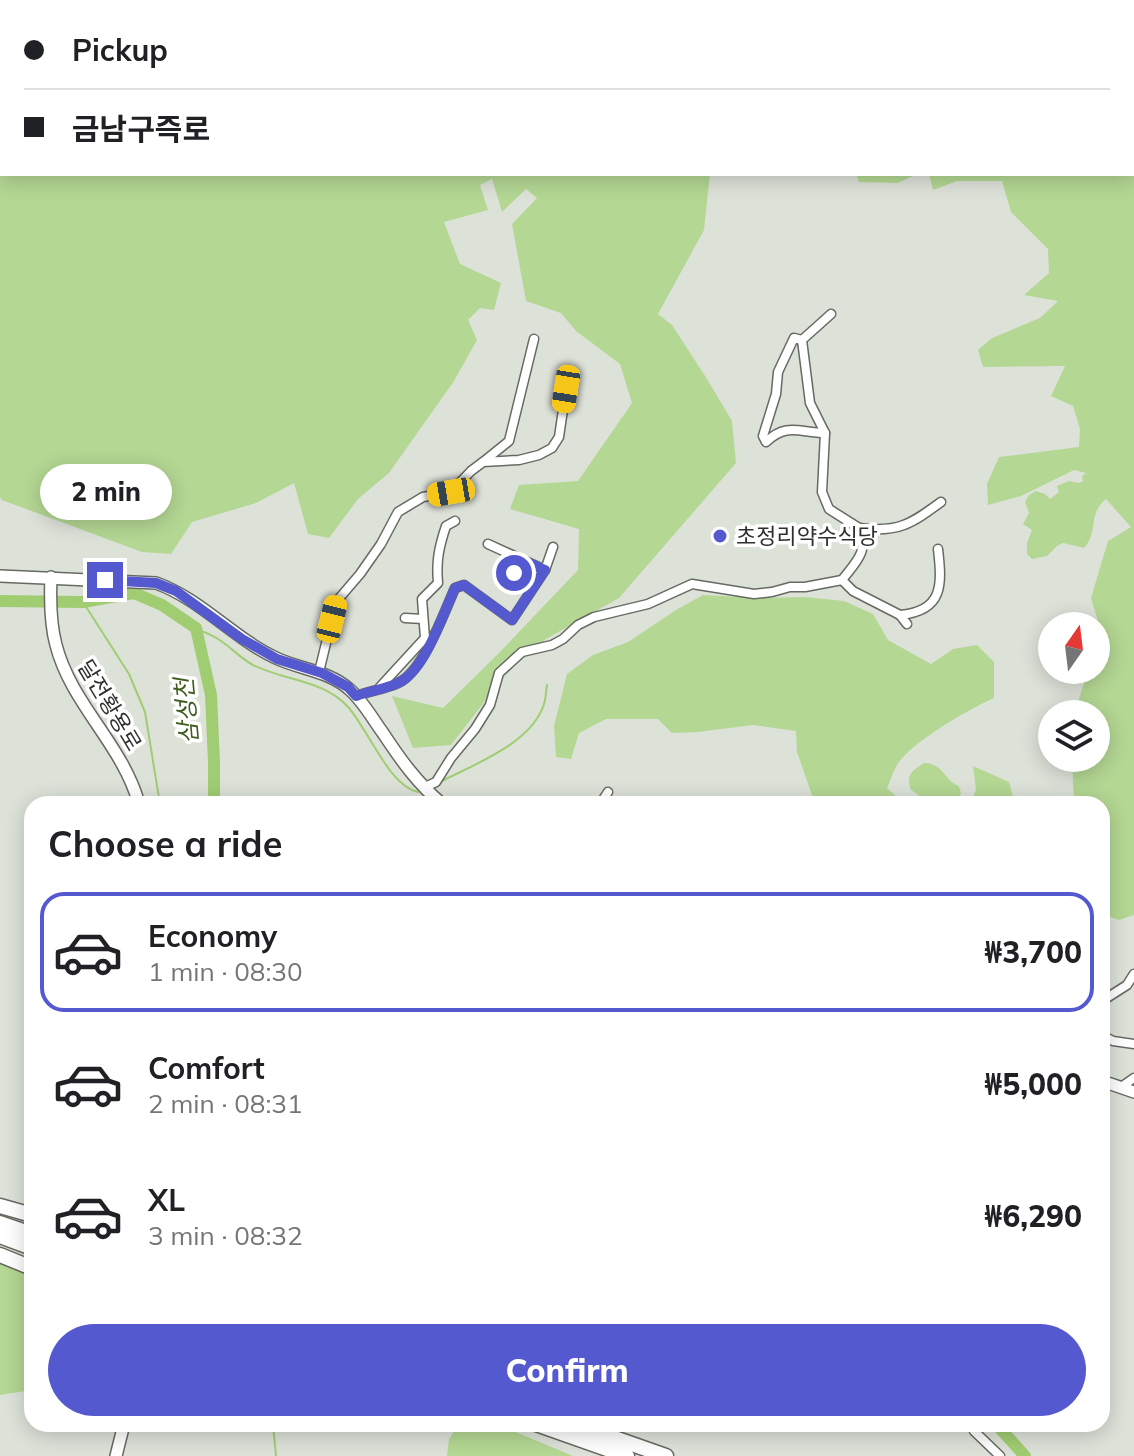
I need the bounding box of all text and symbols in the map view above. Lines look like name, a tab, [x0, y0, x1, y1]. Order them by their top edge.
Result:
text: Pickup	[72, 31, 168, 69]
text: 금남구즉로	[72, 110, 210, 148]
car	[550, 363, 582, 415]
callout: 2 min	[39, 464, 171, 520]
text: 2 min	[71, 475, 141, 508]
car	[425, 476, 477, 508]
place label: 초정리약수식당	[736, 522, 878, 550]
marker: 초정리약수식당	[711, 527, 729, 545]
route start	[496, 555, 532, 591]
route end	[87, 562, 123, 598]
car	[315, 593, 349, 645]
north arrow	[1038, 612, 1110, 684]
map controls	[1038, 612, 1110, 772]
street label: 달전황용로	[72, 654, 148, 756]
water label: 삼성천	[168, 674, 204, 745]
button: layers	[1038, 700, 1110, 772]
text: Choose a ride	[48, 821, 282, 866]
icon: car	[52, 916, 124, 988]
text: Economy	[148, 917, 277, 955]
text: ₩3,700	[984, 933, 1082, 971]
text: 1 min · 08:30	[148, 955, 303, 988]
icon: car	[52, 1048, 124, 1120]
text: Comfort	[148, 1049, 265, 1087]
text: ₩5,000	[984, 1065, 1082, 1103]
text: 2 min · 08:31	[148, 1087, 303, 1120]
icon: car	[52, 1180, 124, 1252]
text: XL	[148, 1181, 185, 1219]
text: ₩6,290	[984, 1197, 1082, 1235]
text: 3 min · 08:32	[148, 1219, 303, 1252]
button: Confirm	[48, 1324, 1086, 1416]

